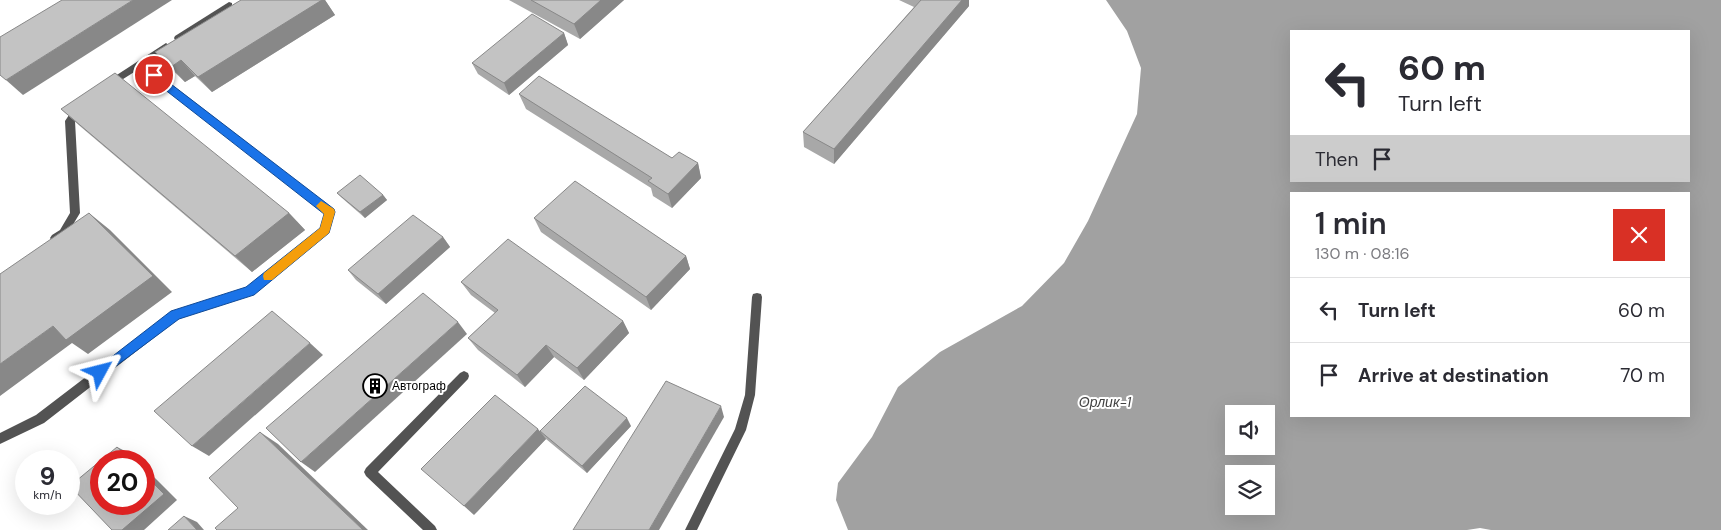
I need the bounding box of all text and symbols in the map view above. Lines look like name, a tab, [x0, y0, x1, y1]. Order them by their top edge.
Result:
text: 60 m	[1398, 45, 1486, 91]
icon: left	[1315, 50, 1380, 115]
pin	[133, 54, 175, 96]
icon: arrive	[140, 61, 168, 89]
text: Turn left	[1398, 89, 1482, 118]
icon: arrive	[1368, 145, 1396, 173]
text: Then	[1315, 147, 1358, 172]
text: 1 min	[1315, 204, 1387, 243]
button: close	[1613, 209, 1665, 261]
text: 130 m · 08:16	[1315, 243, 1410, 264]
icon: left	[1315, 296, 1343, 324]
text: Turn left	[1358, 298, 1436, 323]
text: 60 m	[1618, 298, 1665, 323]
position arrow	[73, 345, 125, 397]
icon: arrive	[1315, 361, 1343, 389]
text: Arrive at destination	[1358, 363, 1549, 388]
text: 70 m	[1620, 363, 1665, 388]
building icon: Автограф	[362, 373, 388, 399]
place label: Автограф	[392, 378, 446, 394]
water label: Орлик-1	[1079, 393, 1132, 411]
map controls	[1225, 405, 1275, 515]
button: sound	[1225, 405, 1275, 455]
speed limit sign: 20	[90, 450, 155, 515]
text: 9	[40, 460, 55, 493]
button: layers	[1225, 465, 1275, 515]
text: km/h	[33, 487, 62, 503]

